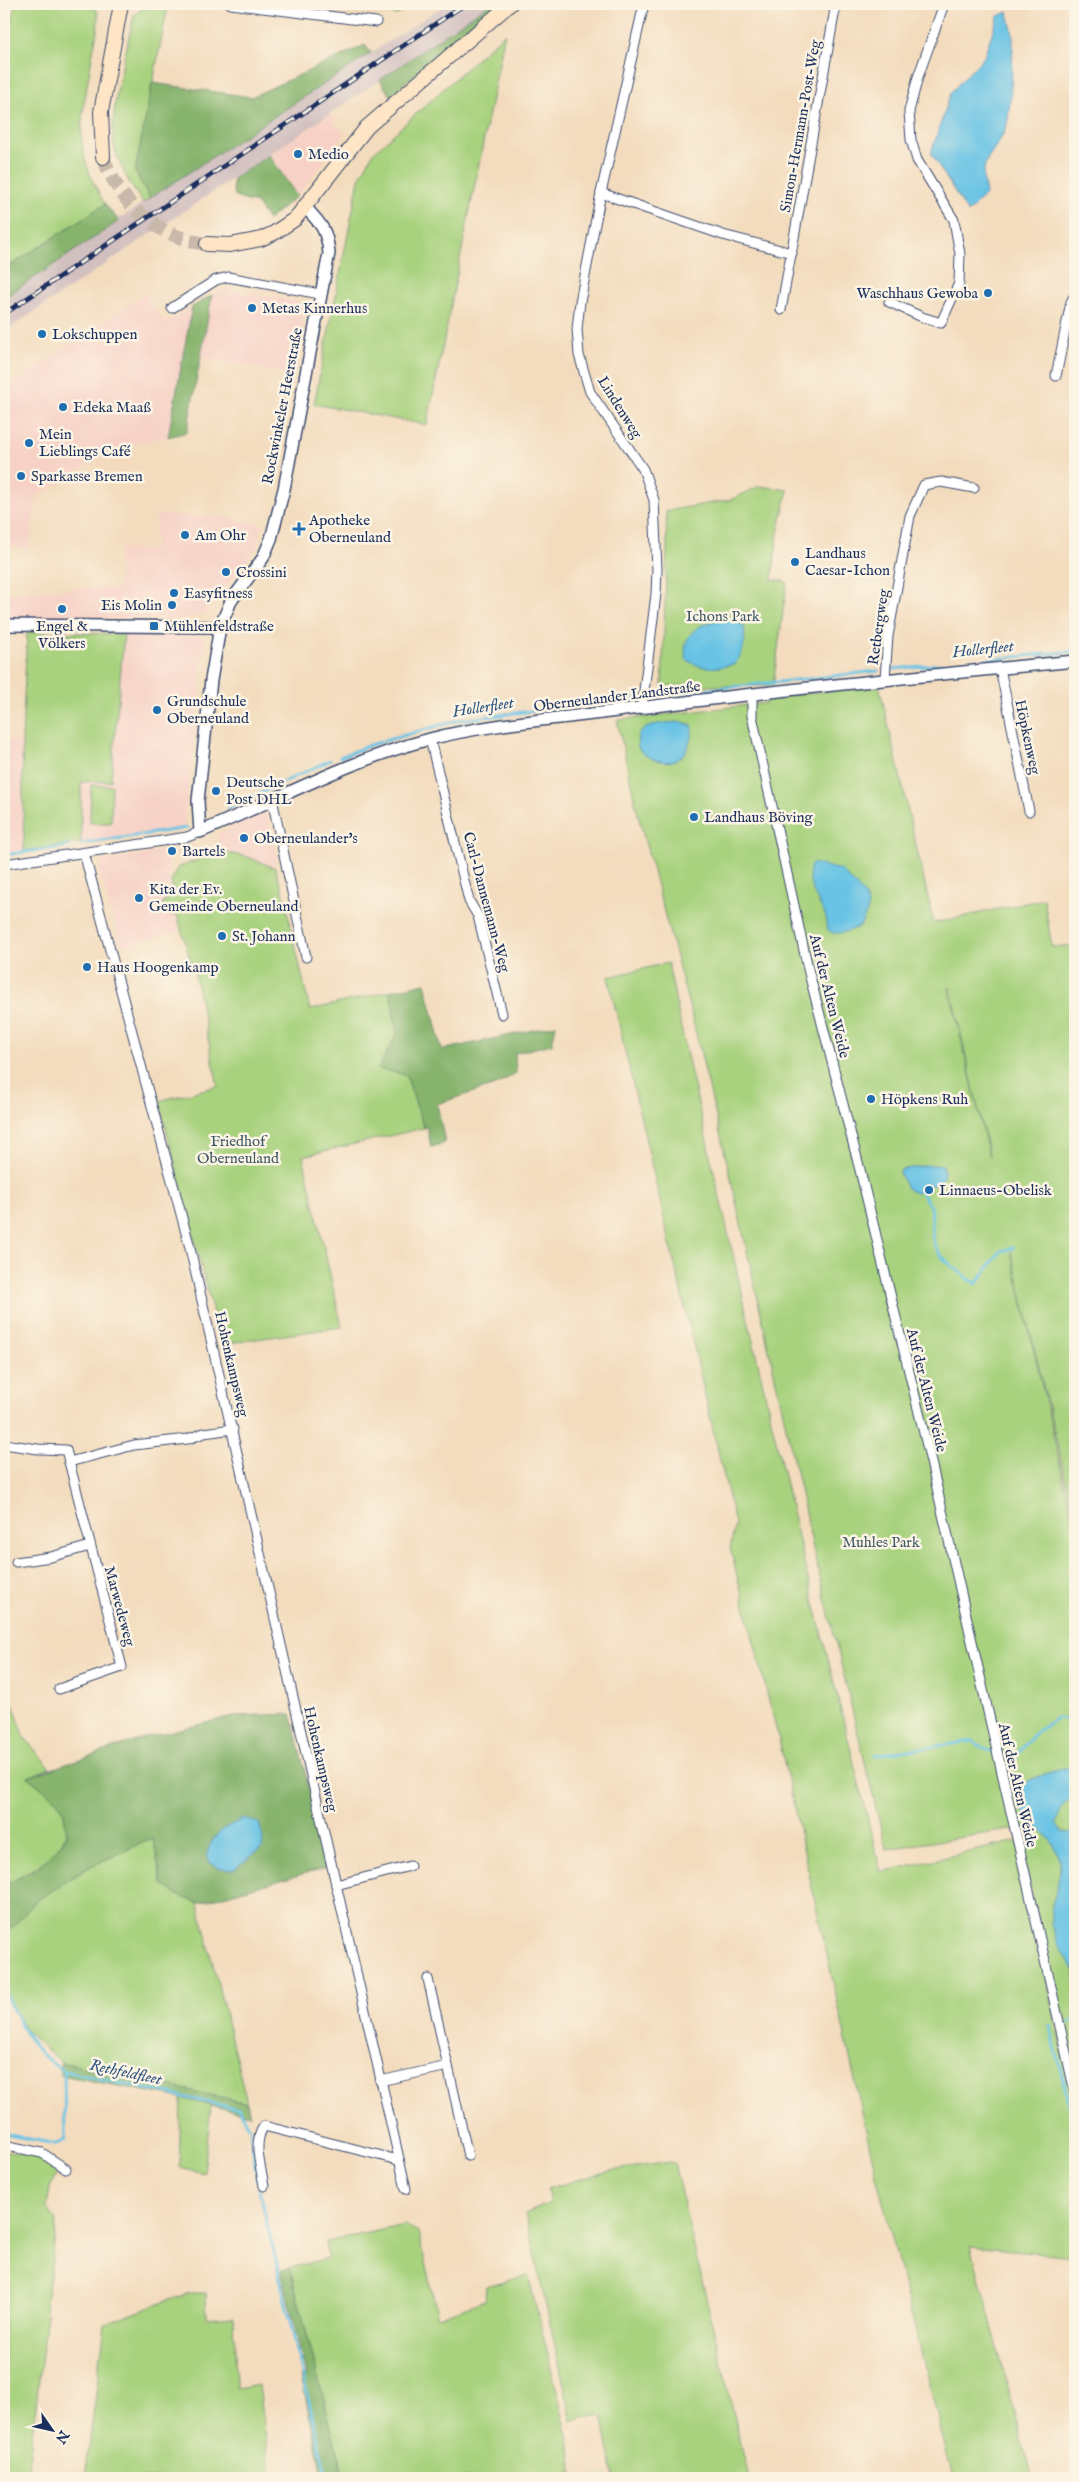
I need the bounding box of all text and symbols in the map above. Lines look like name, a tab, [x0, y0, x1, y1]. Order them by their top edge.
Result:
street label: Simon-Hermann-Post-Weg	[776, 38, 825, 214]
place label: Medio	[308, 145, 349, 164]
marker: Medio	[292, 148, 304, 160]
place label: Waschhaus Gewoba	[857, 284, 979, 303]
marker: Waschhaus Gewoba	[982, 287, 994, 299]
place label: Metas Kinnerhus	[262, 299, 367, 318]
marker: Metas Kinnerhus	[246, 302, 258, 314]
place label: Lokschuppen	[52, 325, 137, 344]
street label: Rockwinkeler Heerstraße	[258, 326, 307, 486]
marker: Lokschuppen	[36, 328, 48, 340]
street label: Lindenweg	[593, 372, 647, 443]
place label: Edeka Maaß	[73, 398, 151, 417]
marker: Edeka Maaß	[57, 401, 69, 413]
place label: Mein Lieblings Café	[39, 425, 131, 461]
marker: Mein Lieblings Café	[23, 437, 35, 449]
place label: Sparkasse Bremen	[31, 467, 143, 486]
marker: Sparkasse Bremen	[15, 470, 27, 482]
place label: Apotheke Oberneuland	[308, 511, 392, 547]
marker: Apotheke Oberneuland	[293, 523, 305, 535]
place label: Am Ohr	[194, 526, 246, 545]
marker: Am Ohr	[179, 529, 191, 541]
place label: Landhaus Caesar-Ichon	[805, 544, 890, 580]
marker: Landhaus Caesar-Ichon	[789, 556, 801, 568]
place label: Crossini	[236, 563, 287, 582]
marker: Crossini	[220, 566, 232, 578]
place label: Easyfitness	[184, 584, 253, 603]
marker: Easyfitness	[168, 587, 180, 599]
street label: Retbergweg	[864, 587, 893, 667]
place label: Eis Molin	[101, 596, 162, 615]
marker: Eis Molin	[166, 599, 178, 611]
marker: Engel & Völkers	[56, 603, 68, 615]
park label: Ichons Park	[686, 607, 761, 626]
place label: Engel & Völkers	[36, 617, 88, 653]
place label: Mühlenfeldstraße	[164, 617, 274, 636]
marker: Mühlenfeldstraße	[148, 620, 160, 632]
water label: Hollerfleet	[951, 637, 1016, 663]
street label: Oberneulander Landstraße	[533, 677, 702, 716]
place label: Grundschule Oberneuland	[167, 692, 250, 728]
water label: Hollerfleet	[450, 693, 516, 723]
street label: Höpkenweg	[1010, 698, 1045, 777]
marker: Grundschule Oberneuland	[151, 704, 163, 716]
place label: Deutsche Post DHL	[226, 773, 292, 809]
marker: Deutsche Post DHL	[210, 785, 222, 797]
place label: Landhaus Böving	[704, 808, 813, 827]
marker: Landhaus Böving	[688, 811, 700, 823]
place label: Oberneulander's	[254, 829, 358, 848]
street label: Carl-Dannemann-Weg	[459, 830, 515, 975]
marker: Oberneulander's	[238, 832, 250, 844]
place label: Bartels	[182, 842, 225, 861]
marker: Bartels	[166, 845, 178, 857]
place label: Kita der Ev. Gemeinde Oberneuland	[149, 880, 299, 916]
marker: Kita der Ev. Gemeinde Oberneuland	[133, 892, 145, 904]
place label: St. Johann	[232, 927, 296, 946]
marker: St. Johann	[216, 930, 228, 942]
street label: Auf der Alten Weide	[805, 931, 854, 1060]
place label: Haus Hoogenkamp	[97, 958, 219, 977]
marker: Haus Hoogenkamp	[81, 961, 93, 973]
place label: Höpkens Ruh	[881, 1090, 968, 1109]
marker: Höpkens Ruh	[865, 1093, 877, 1105]
park label: Friedhof Oberneuland	[197, 1132, 280, 1168]
place label: Linnaeus-Obelisk	[939, 1181, 1053, 1200]
marker: Linnaeus-Obelisk	[923, 1184, 935, 1196]
street label: Hohenkampsweg	[210, 1309, 253, 1420]
street label: Auf der Alten Weide	[902, 1325, 951, 1454]
park label: Muhles Park	[842, 1533, 921, 1552]
street label: Marwedeweg	[100, 1564, 140, 1649]
street label: Hohenkampsweg	[299, 1704, 342, 1815]
street label: Auf der Alten Weide	[994, 1720, 1041, 1849]
water label: Rethfeldfleet	[88, 2056, 164, 2091]
north arrow	[28, 2404, 78, 2454]
text: N	[51, 2426, 73, 2447]

